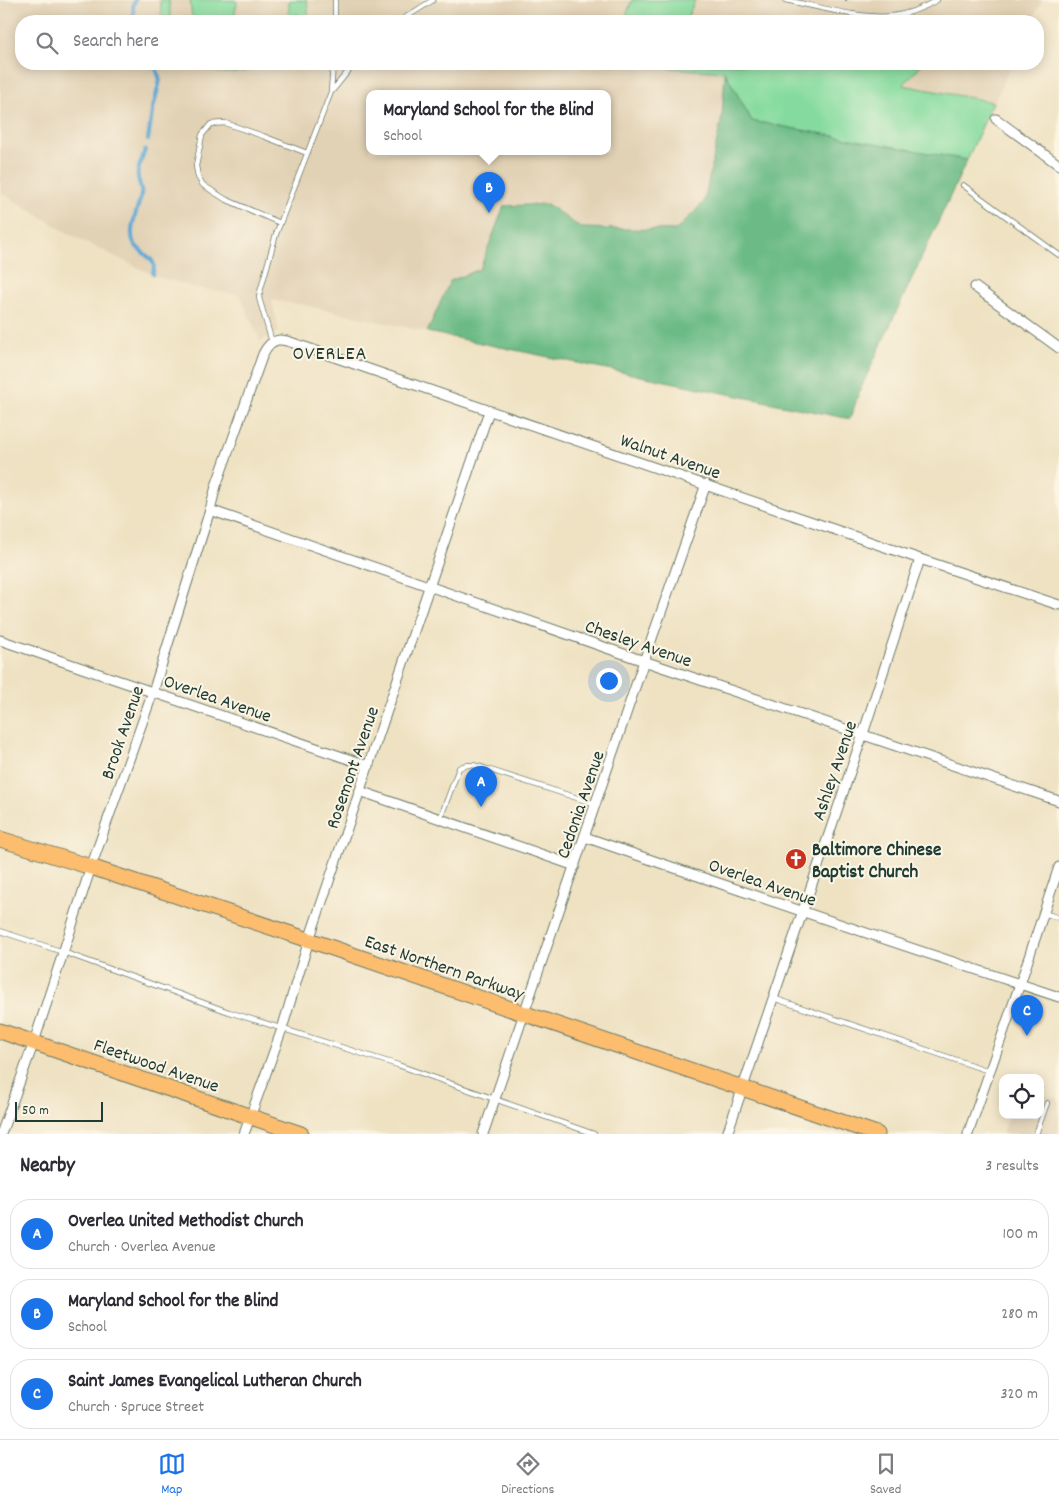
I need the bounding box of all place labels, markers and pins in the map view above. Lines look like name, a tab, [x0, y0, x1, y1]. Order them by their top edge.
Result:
pin: B	[473, 172, 505, 213]
pin: A	[465, 766, 497, 807]
place label: Baltimore Chinese Baptist Church	[812, 838, 941, 887]
church icon: Baltimore Chinese Baptist Church	[784, 847, 808, 871]
pin: C	[1011, 995, 1043, 1036]

